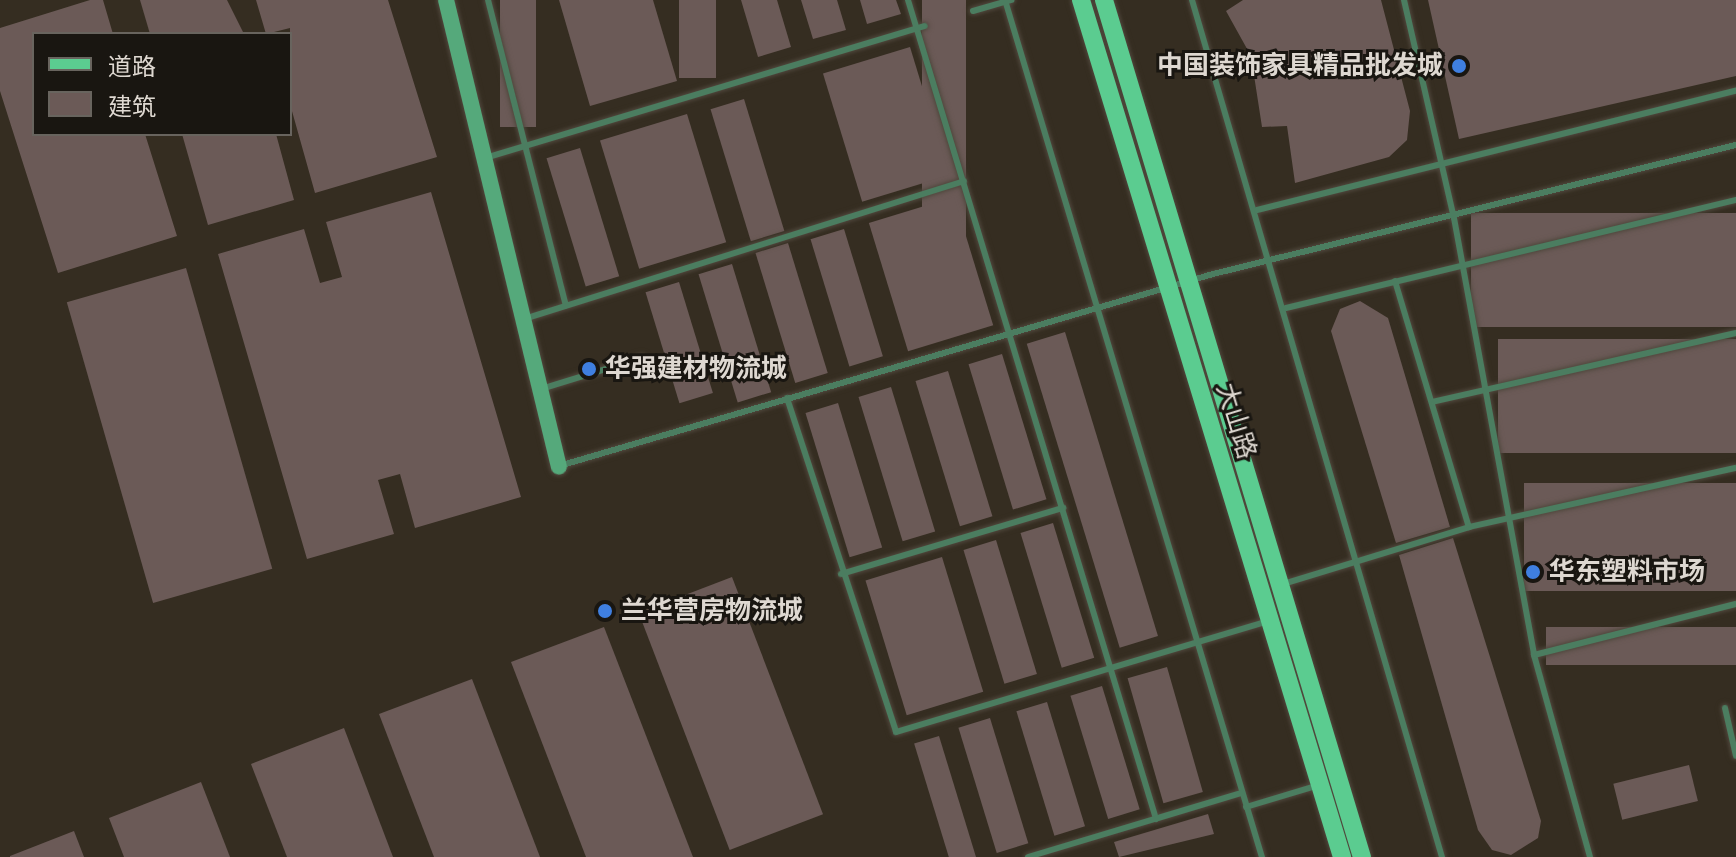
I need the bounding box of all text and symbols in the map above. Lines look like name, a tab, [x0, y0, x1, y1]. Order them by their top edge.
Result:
legend	[32, 32, 292, 136]
place label: 中国装饰家具精品批发城	[1157, 50, 1443, 82]
text: 道路	[108, 54, 156, 80]
marker: 中国装饰家具精品批发城	[1450, 57, 1468, 75]
text: 建筑	[108, 94, 156, 120]
place label: 华强建材物流城	[605, 353, 787, 385]
marker: 华强建材物流城	[580, 360, 598, 378]
street label: 大山路	[1210, 379, 1262, 463]
place label: 华东塑料市场	[1549, 556, 1705, 588]
marker: 华东塑料市场	[1524, 563, 1542, 581]
place label: 兰华营房物流城	[621, 595, 803, 627]
marker: 兰华营房物流城	[596, 602, 614, 620]

